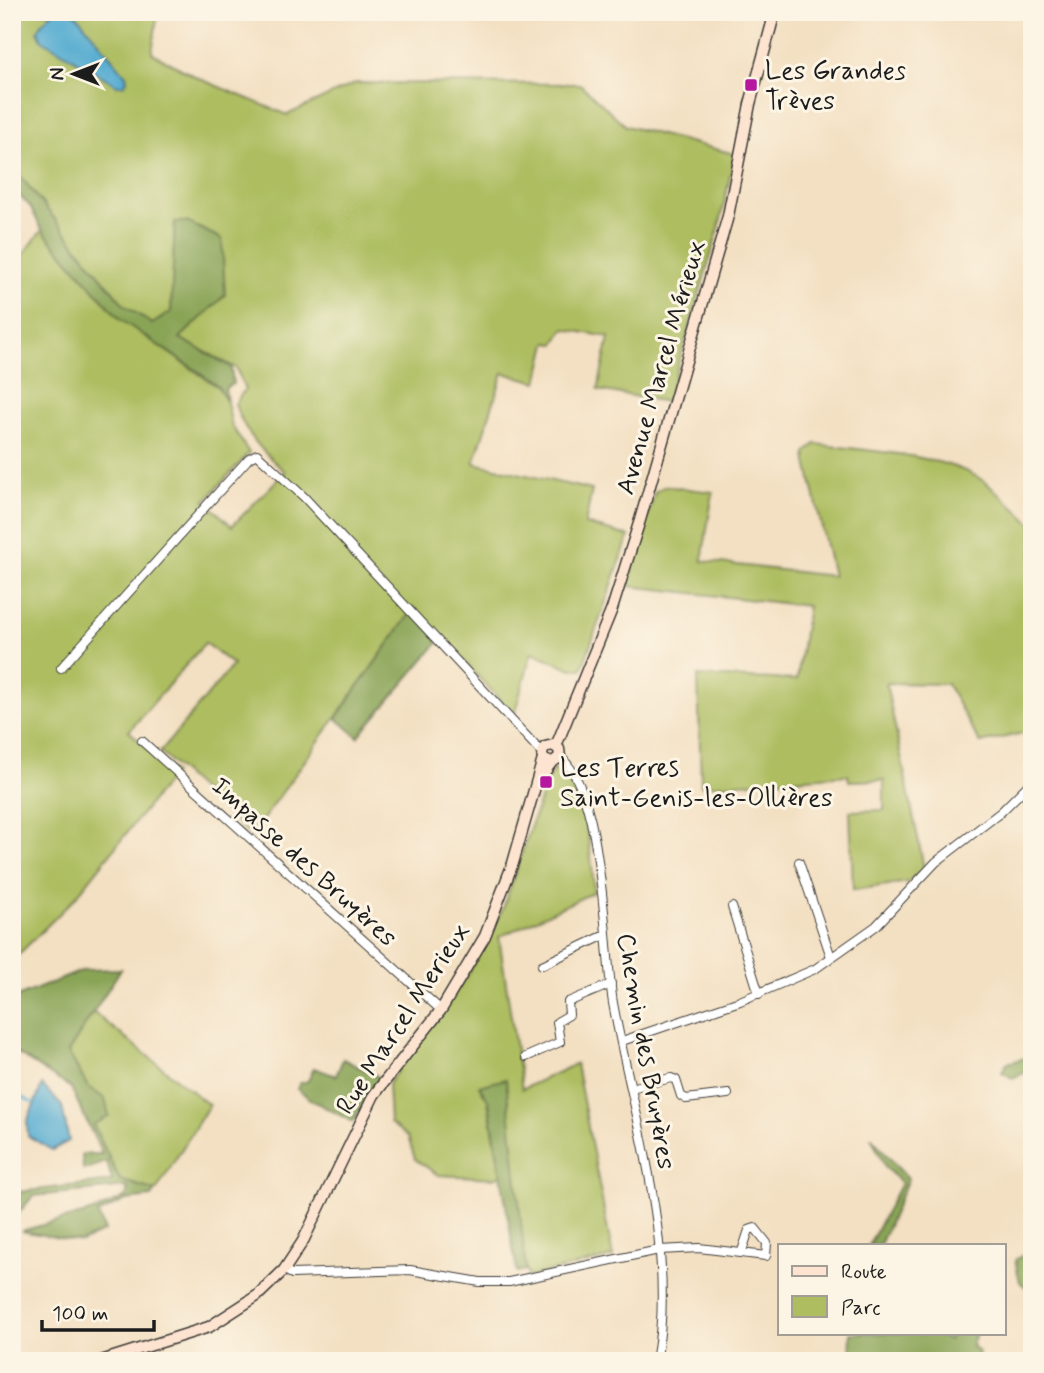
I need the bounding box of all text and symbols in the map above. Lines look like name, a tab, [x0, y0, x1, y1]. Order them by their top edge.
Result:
north arrow	[38, 38, 108, 108]
place label: Les Grandes Trèves	[765, 55, 906, 119]
text: N	[46, 68, 71, 80]
marker: Les Grandes Trèves	[743, 77, 759, 93]
street label: Avenue Marcel Mérieux	[609, 236, 715, 499]
place label: Les Terres Saint-Genis-les-Ollières	[560, 752, 833, 816]
street label: Impasse des Bruyères	[204, 770, 404, 955]
marker: Les Terres Saint-Genis-les-Ollières	[538, 774, 554, 790]
street label: Rue Marcel Merieux	[329, 917, 478, 1121]
street label: Chemin des Bruyères	[607, 930, 683, 1172]
legend	[778, 1244, 1006, 1334]
text: Route	[841, 1258, 887, 1286]
scale bar	[42, 1289, 154, 1333]
text: Parc	[841, 1294, 881, 1322]
text: 100 m	[52, 1300, 108, 1328]

